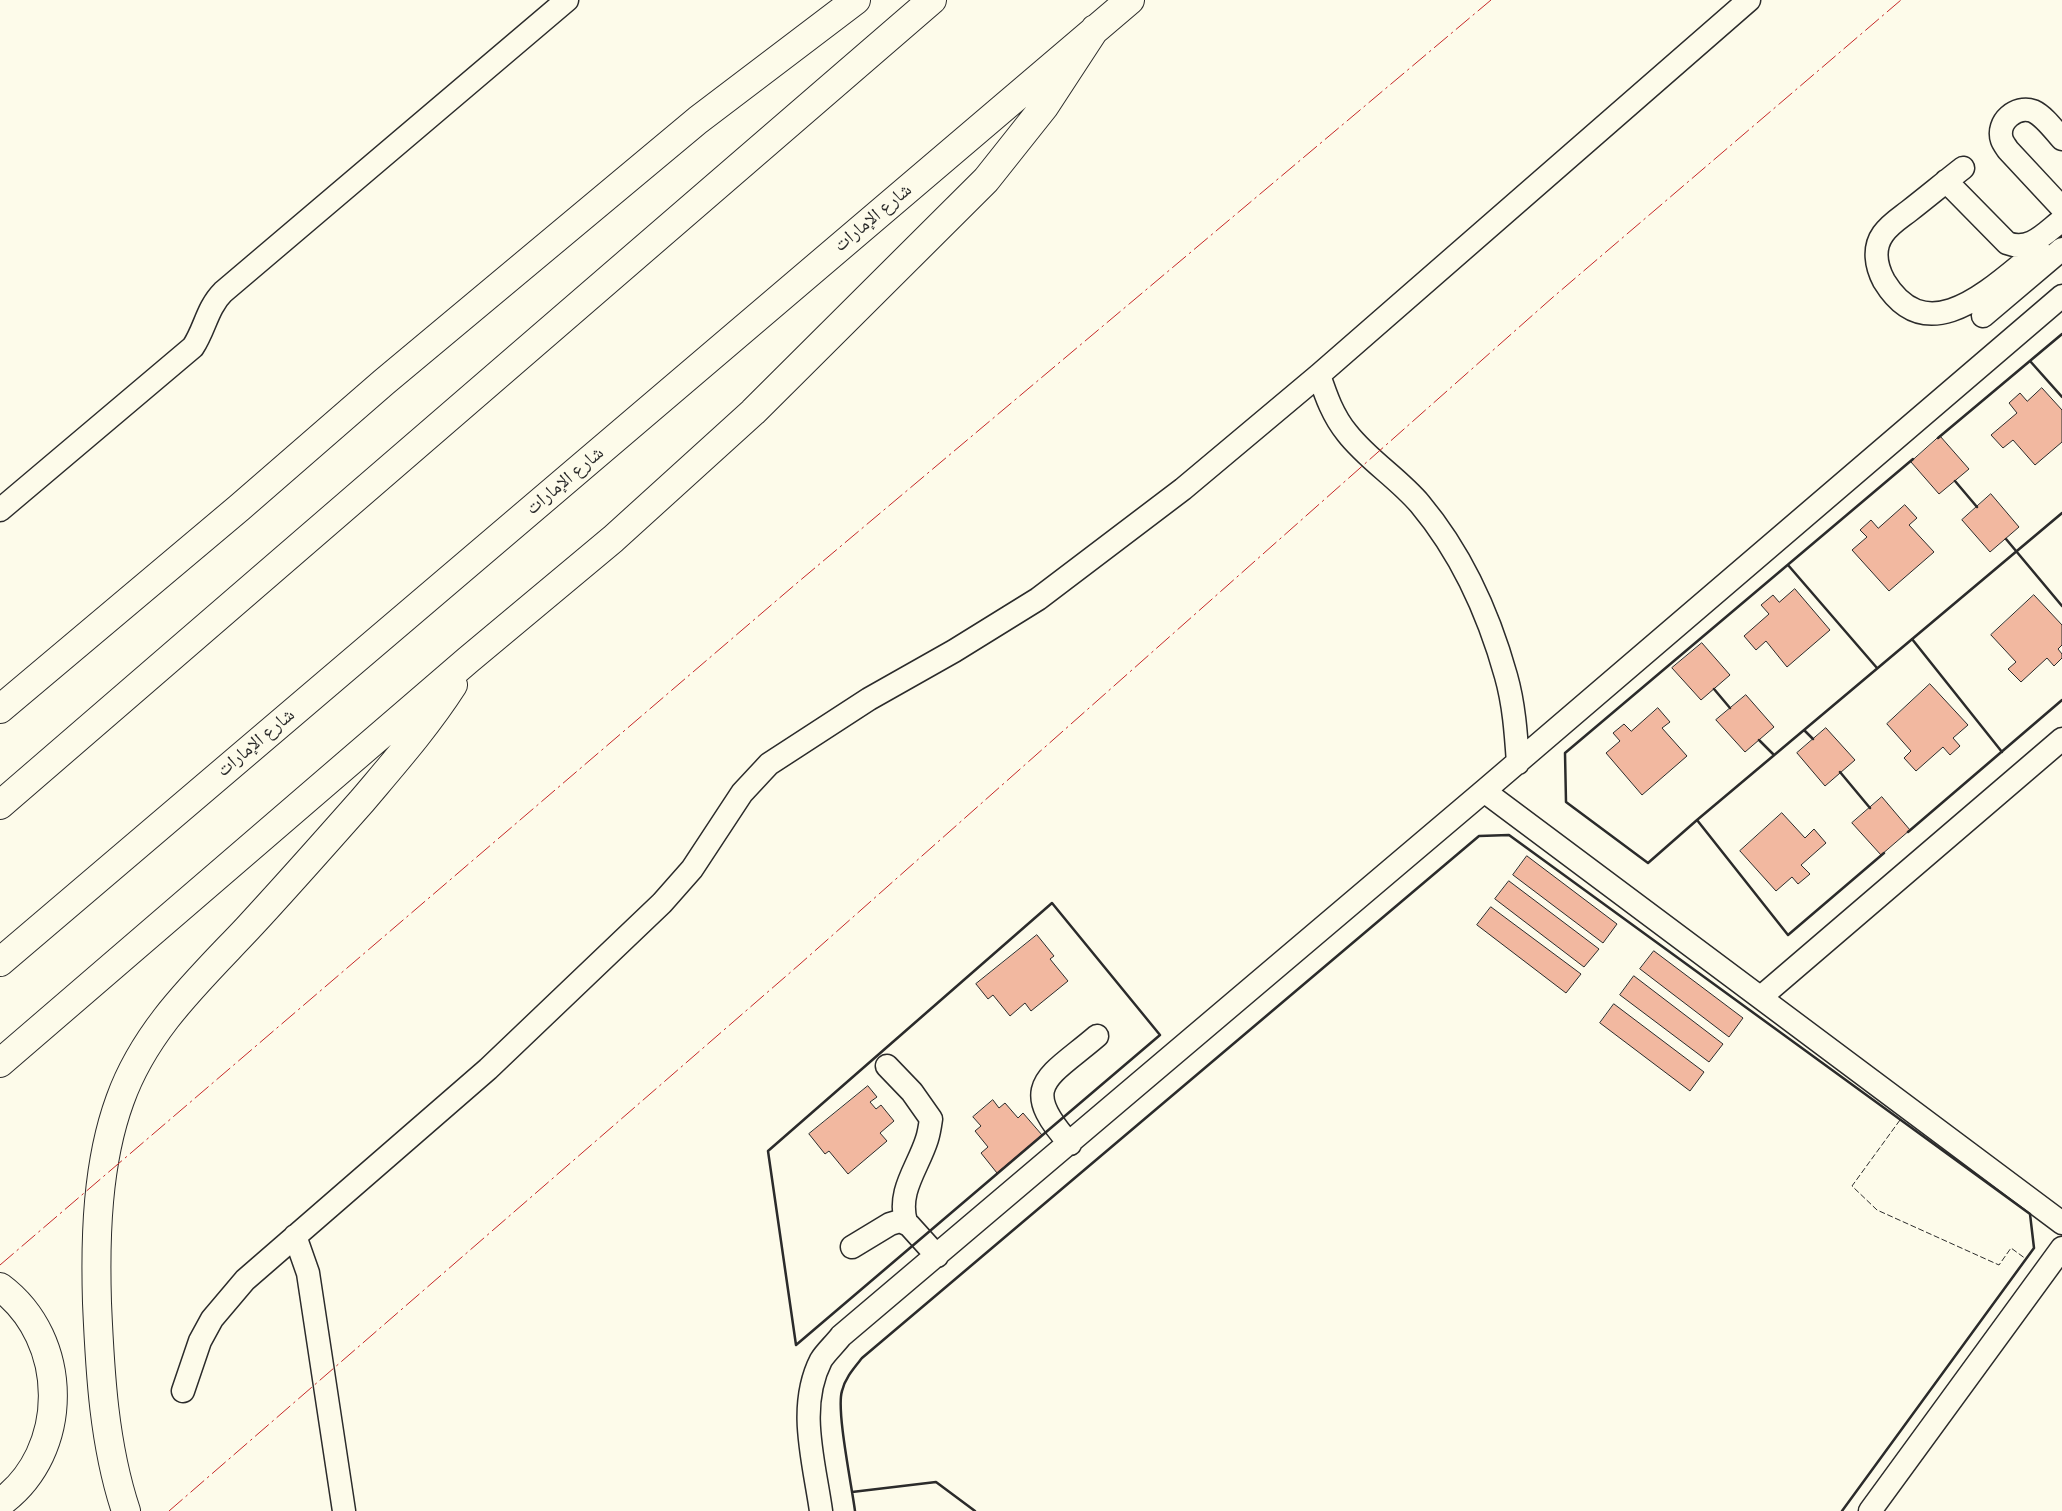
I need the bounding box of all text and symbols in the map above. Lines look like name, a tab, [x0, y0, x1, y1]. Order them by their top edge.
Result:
street label: شارع الإمارات	[829, 179, 917, 257]
street label: شارع الإمارات	[521, 442, 609, 520]
street label: شارع الإمارات	[212, 704, 300, 782]

